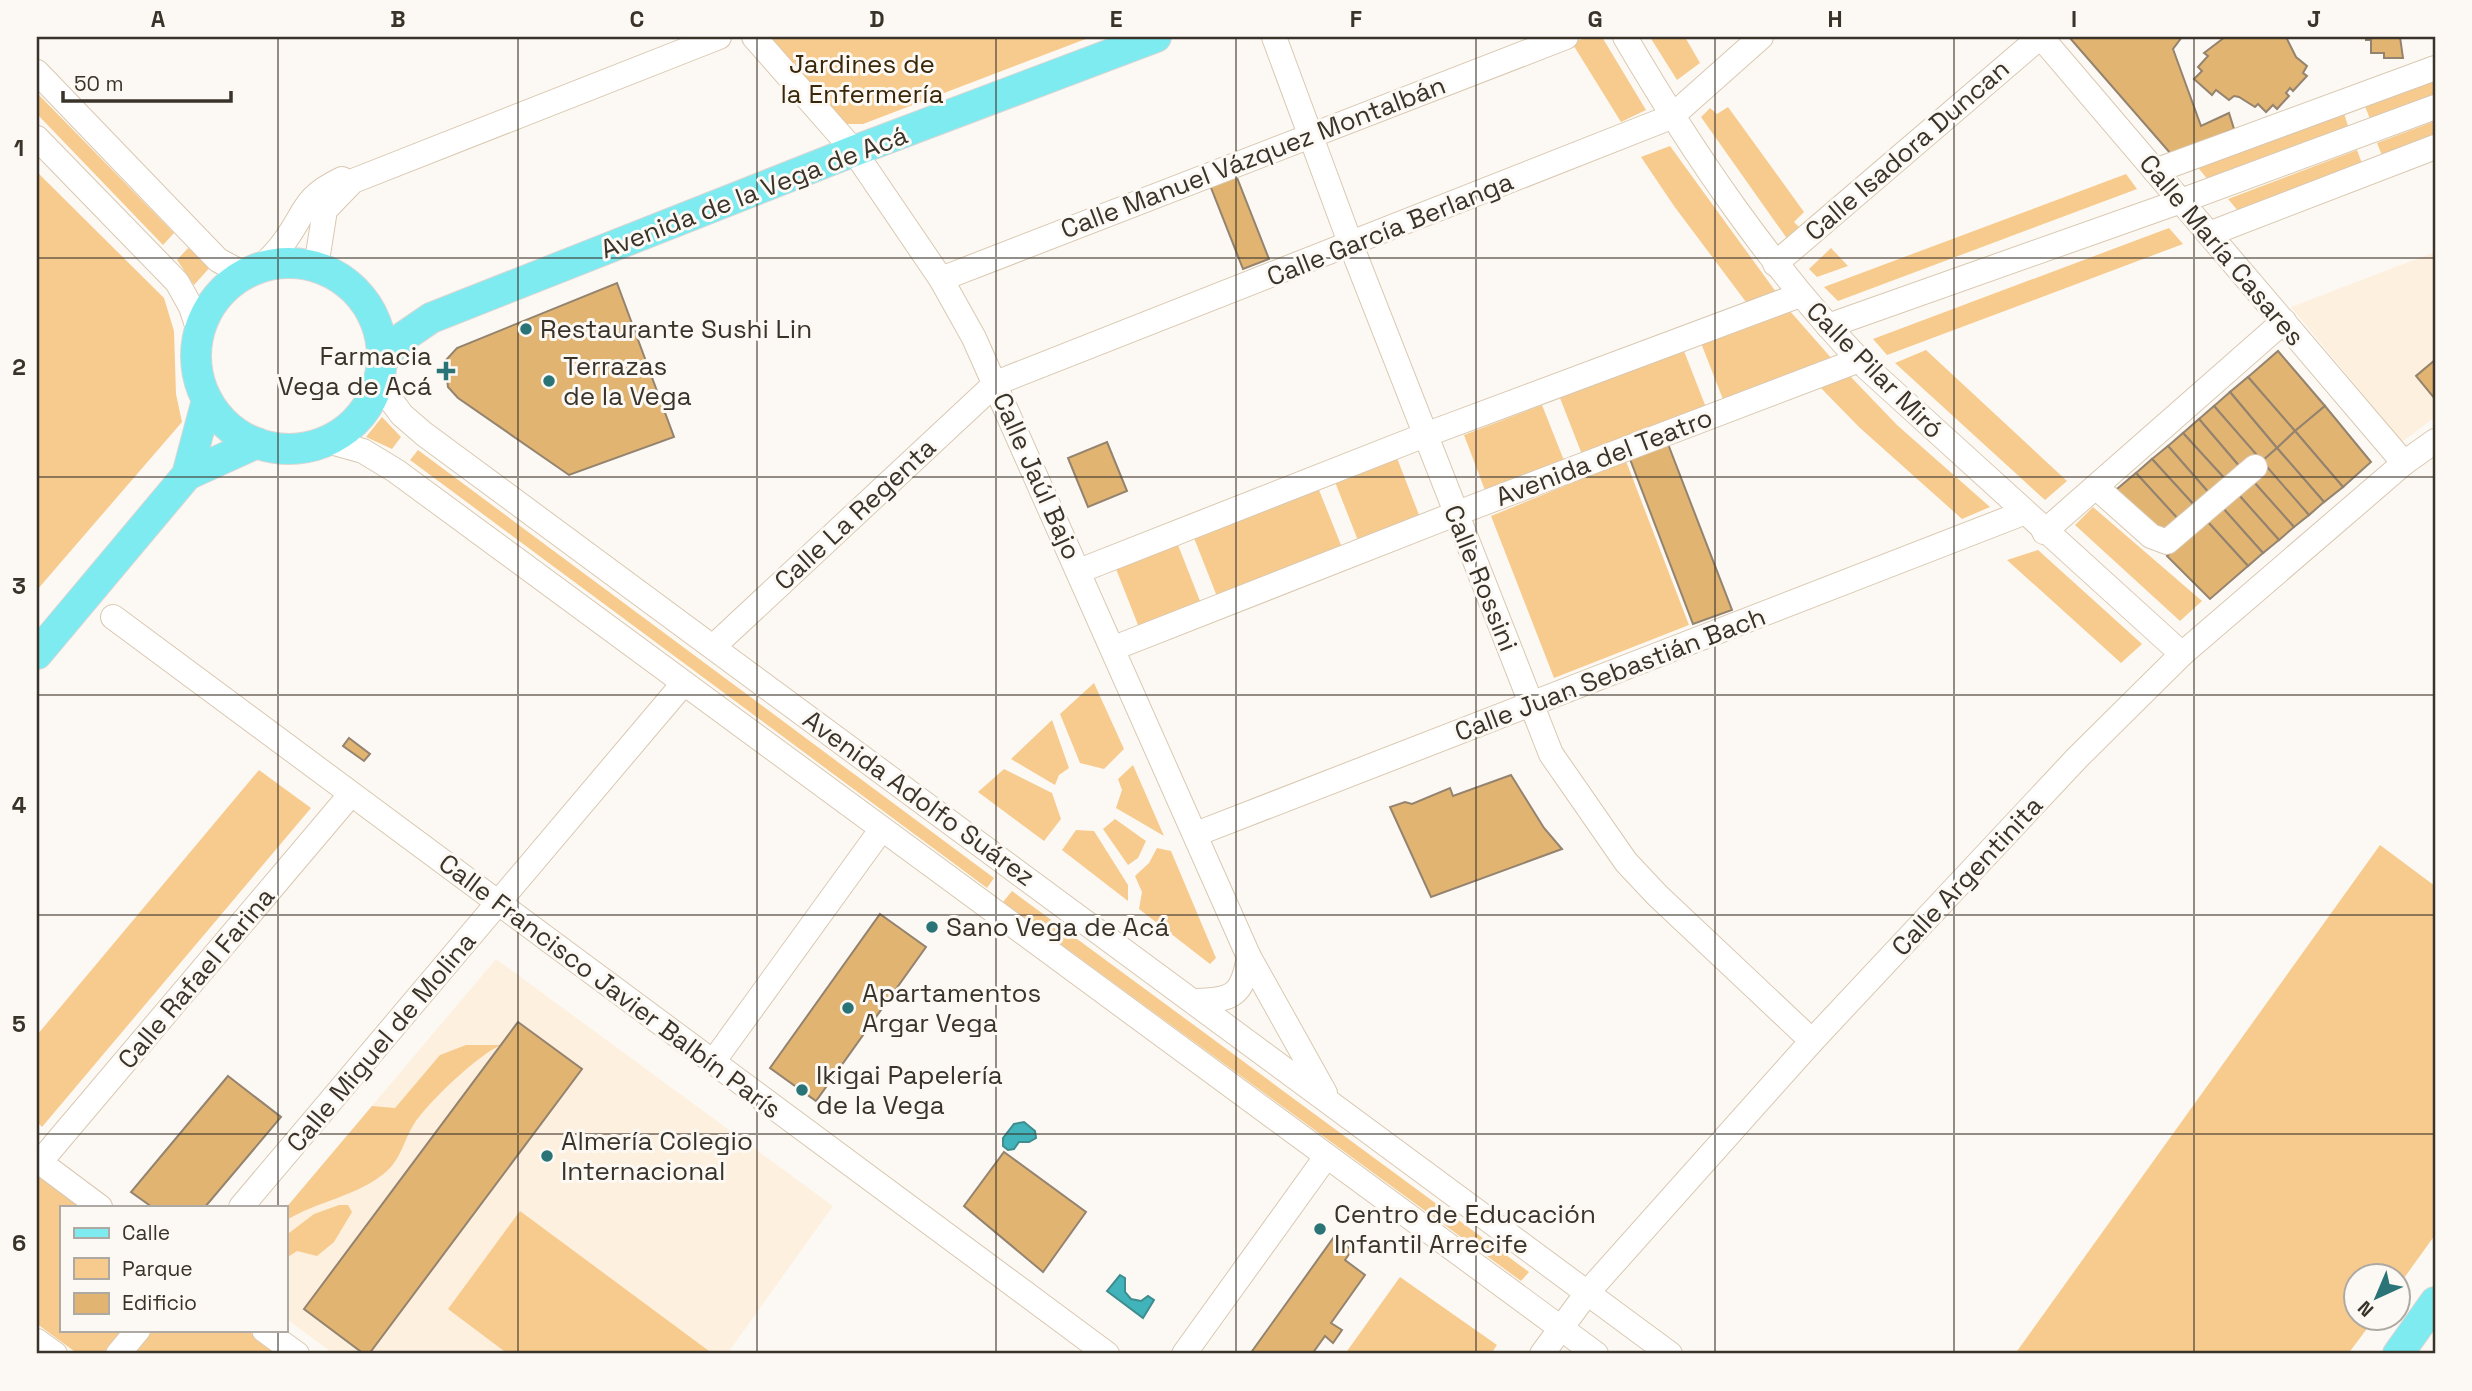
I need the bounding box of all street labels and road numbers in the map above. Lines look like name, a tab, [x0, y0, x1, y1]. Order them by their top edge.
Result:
street label: Calle Isadora Duncan	[1798, 52, 2016, 248]
street label: Calle Manuel Vázquez Montalbán	[1056, 68, 1450, 246]
street label: Avenida de la Vega de Acá	[596, 118, 912, 266]
street label: Calle María Casares	[2132, 147, 2312, 353]
street label: Calle García Berlanga	[1262, 164, 1518, 294]
street label: Calle Pilar Miró	[1799, 294, 1951, 446]
street label: Calle Jaúl Bajo	[985, 387, 1089, 565]
street label: Avenida del Teatro	[1491, 400, 1717, 514]
street label: Calle La Regenta	[767, 430, 943, 598]
street label: Calle Rossini	[1436, 500, 1526, 656]
street label: Calle Juan Sebastián Bach	[1450, 599, 1770, 749]
street label: Avenida Adolfo Suárez	[796, 702, 1042, 894]
street label: Calle Argentinita	[1884, 789, 2050, 963]
street label: Calle Francisco Javier Balbín París	[432, 846, 788, 1126]
street label: Calle Rafael Farina	[110, 880, 282, 1076]
street label: Calle Miguel de Molina	[279, 925, 483, 1159]

